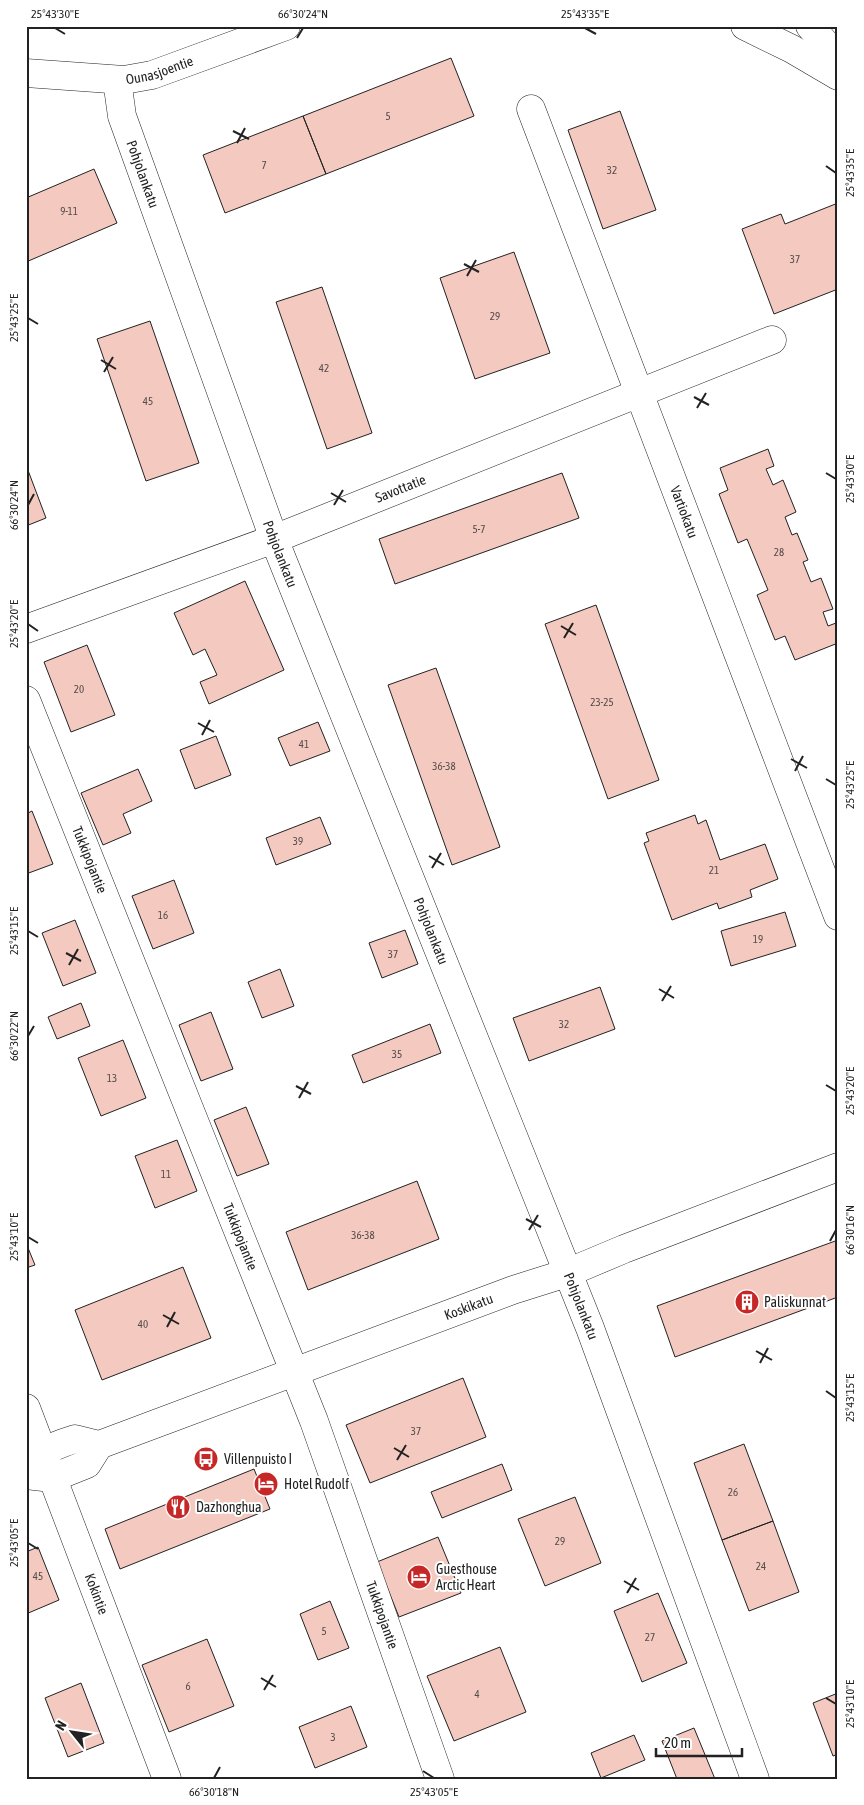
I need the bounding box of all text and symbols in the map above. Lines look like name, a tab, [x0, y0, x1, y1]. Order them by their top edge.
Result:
text: 25°43'30"E	[31, 7, 79, 21]
text: 66°30'24"N	[278, 7, 328, 21]
text: 25°43'35"E	[561, 7, 609, 21]
street label: Ounasjoentie	[124, 53, 195, 88]
house number: 5	[385, 110, 391, 122]
street label: Pohjolankatu	[123, 138, 162, 210]
text: 25°43'35"E	[843, 149, 857, 197]
house number: 7	[261, 159, 267, 171]
house number: 32	[607, 164, 617, 176]
house number: 9-11	[60, 205, 78, 217]
house number: 37	[790, 253, 800, 265]
text: 25°43'25"E	[7, 294, 21, 342]
house number: 29	[490, 310, 500, 322]
house number: 42	[319, 362, 329, 374]
house number: 45	[143, 395, 153, 407]
text: 25°43'30"E	[843, 455, 857, 503]
street label: Savottatie	[373, 471, 428, 506]
text: 66°30'24"N	[7, 480, 21, 530]
street label: Vartiokatu	[667, 484, 701, 540]
street label: Pohjolankatu	[260, 518, 301, 590]
house number: 5-7	[472, 523, 486, 535]
house number: 28	[774, 546, 784, 558]
text: 25°43'20"E	[7, 600, 21, 648]
house number: 20	[74, 683, 84, 695]
house number: 23-25	[590, 696, 614, 708]
house number: 41	[299, 738, 309, 750]
house number: 36-38	[432, 760, 456, 772]
text: 25°43'25"E	[843, 761, 857, 809]
street label: Tukkipojantie	[69, 824, 110, 896]
house number: 39	[293, 835, 303, 847]
house number: 21	[709, 864, 719, 876]
street label: Pohjolankatu	[410, 895, 451, 967]
text: 25°43'15"E	[7, 907, 21, 955]
house number: 16	[158, 909, 168, 921]
house number: 19	[753, 933, 763, 945]
house number: 37	[388, 948, 398, 960]
text: 66°30'22"N	[7, 1011, 21, 1061]
house number: 32	[559, 1018, 569, 1030]
house number: 35	[392, 1048, 402, 1060]
text: 25°43'20"E	[843, 1067, 857, 1115]
house number: 13	[107, 1072, 117, 1084]
house number: 11	[161, 1168, 171, 1180]
street label: Tukkipojantie	[220, 1201, 261, 1273]
text: 66°30'16"N	[843, 1205, 857, 1255]
text: 25°43'10"E	[7, 1213, 21, 1261]
house number: 36-38	[351, 1229, 375, 1241]
street label: Pohjolankatu	[561, 1270, 601, 1342]
building icon: Paliskunnat	[734, 1289, 760, 1315]
street label: Koskikatu	[442, 1290, 495, 1323]
place label: Paliskunnat	[764, 1294, 826, 1310]
house number: 40	[138, 1318, 148, 1330]
text: 25°43'15"E	[843, 1374, 857, 1422]
house number: 37	[411, 1425, 421, 1437]
bus stop icon: Villenpuisto I	[193, 1446, 219, 1472]
place label: Villenpuisto I	[224, 1451, 292, 1467]
hotel icon: Hotel Rudolf	[253, 1471, 279, 1497]
place label: Hotel Rudolf	[284, 1476, 349, 1492]
house number: 26	[728, 1486, 738, 1498]
restaurant icon: Dazhonghua	[165, 1494, 191, 1520]
place label: Dazhonghua	[196, 1499, 262, 1515]
text: 25°43'05"E	[7, 1519, 21, 1567]
house number: 29	[555, 1535, 565, 1547]
house number: 24	[756, 1560, 766, 1572]
place label: Guesthouse Arctic Heart	[436, 1561, 497, 1593]
hotel icon: Guesthouse Arctic Heart	[406, 1564, 432, 1590]
house number: 45	[33, 1570, 43, 1582]
street label: Kokintie	[82, 1571, 112, 1617]
street label: Tukkipojantie	[363, 1579, 402, 1651]
house number: 5	[321, 1625, 327, 1637]
house number: 27	[645, 1631, 655, 1643]
house number: 6	[185, 1680, 191, 1692]
text: 25°43'10"E	[843, 1680, 857, 1728]
house number: 4	[474, 1688, 480, 1700]
north arrow	[48, 1708, 98, 1758]
text: N	[52, 1718, 70, 1733]
scale bar	[656, 1725, 743, 1757]
house number: 3	[330, 1731, 336, 1743]
text: 20 m	[664, 1734, 691, 1751]
text: 66°30'18"N	[189, 1785, 239, 1799]
text: 25°43'05"E	[410, 1785, 458, 1799]

